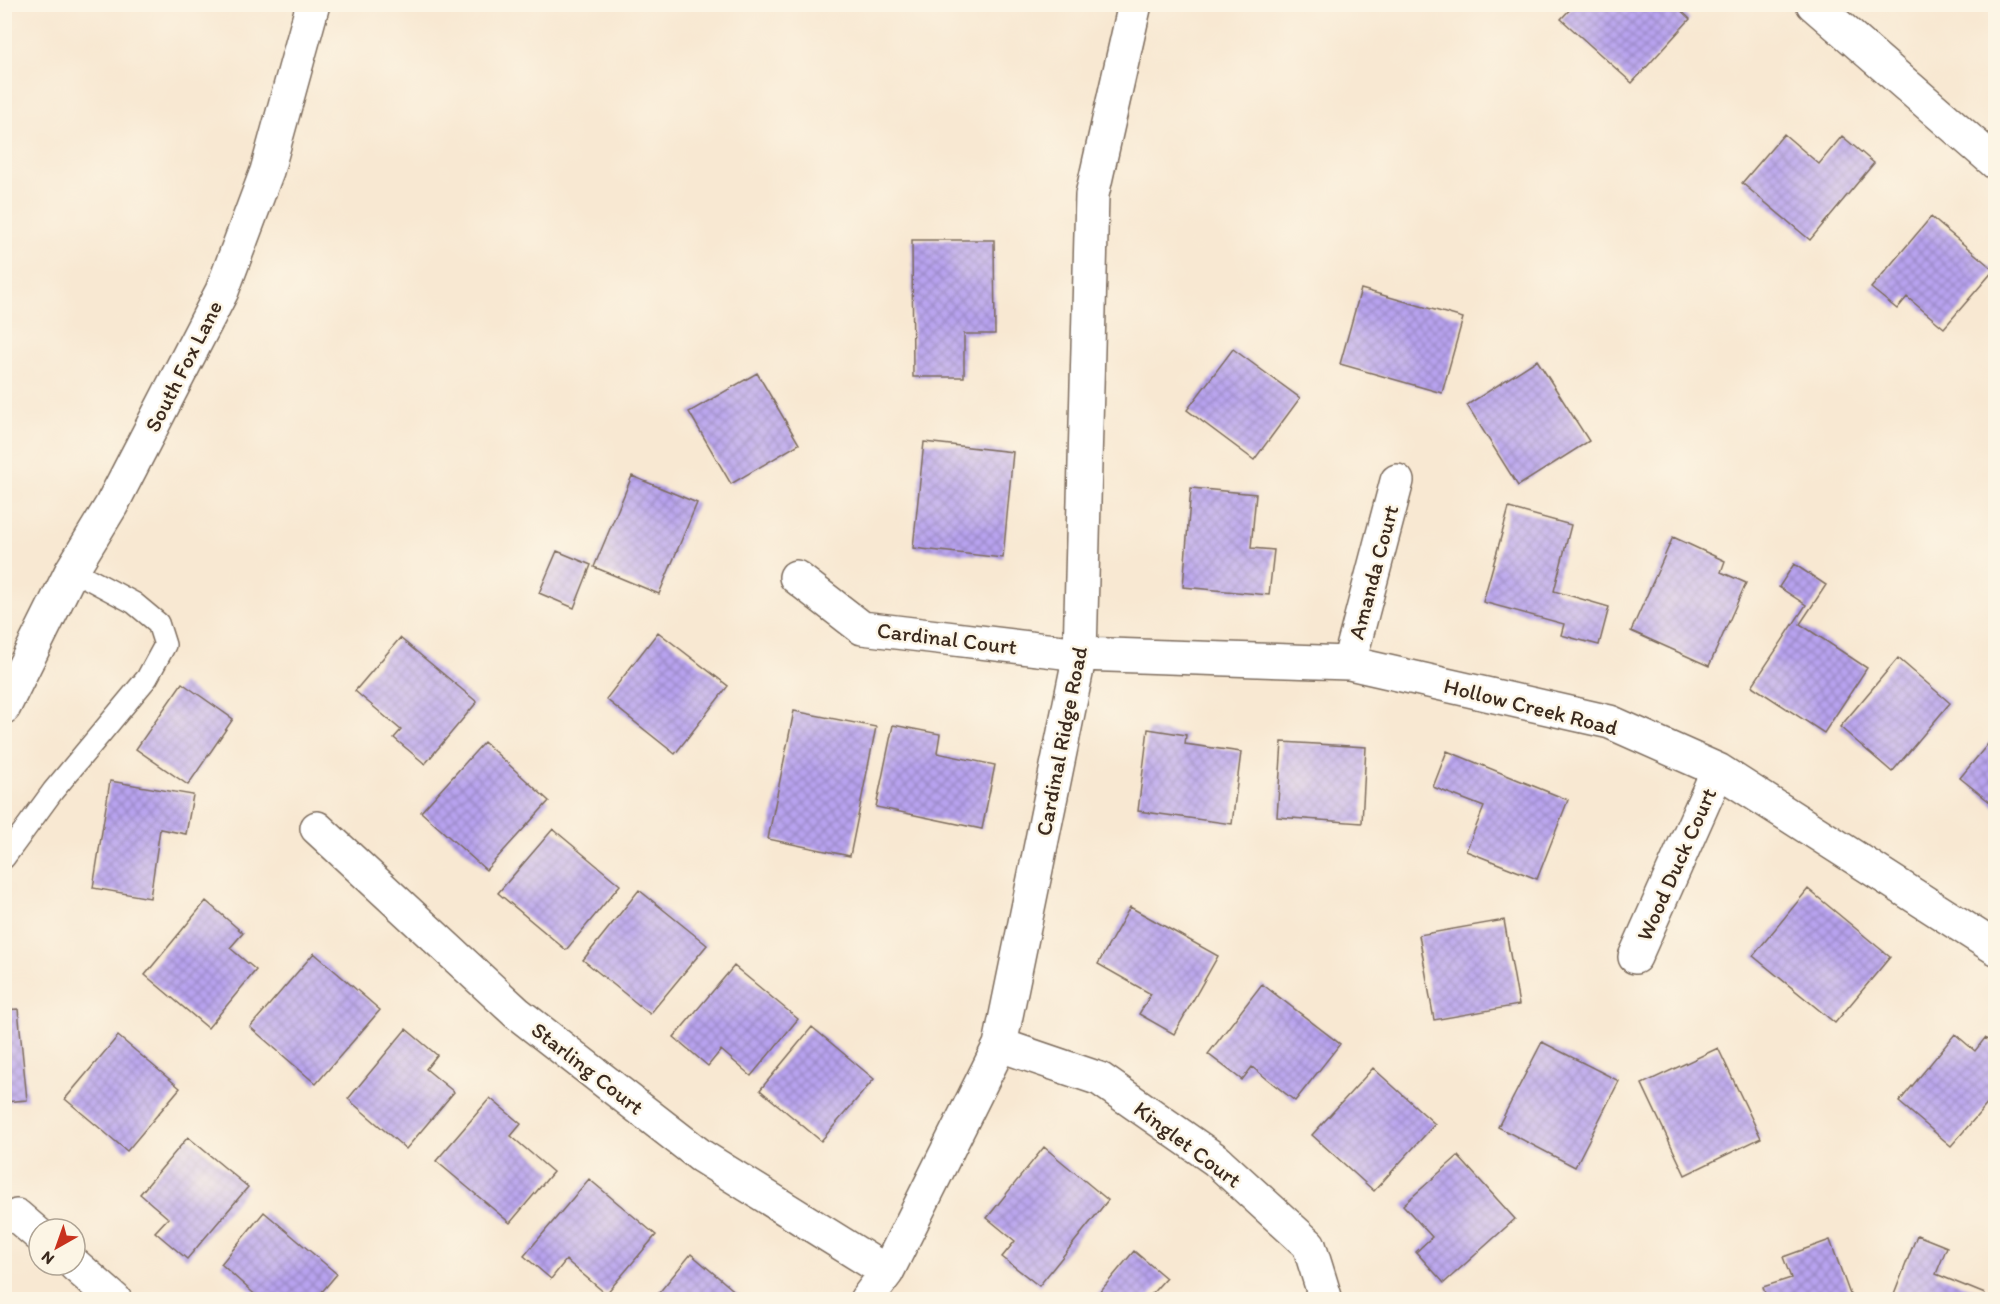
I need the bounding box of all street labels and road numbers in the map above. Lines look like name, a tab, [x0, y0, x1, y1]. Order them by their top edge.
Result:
street label: South Fox Lane	[139, 296, 228, 436]
street label: Amanda Court	[1343, 502, 1404, 642]
street label: Cardinal Court	[875, 617, 1018, 660]
street label: Cardinal Ridge Road	[1030, 644, 1093, 838]
street label: Hollow Creek Road	[1441, 672, 1621, 741]
street label: Wood Duck Court	[1631, 784, 1722, 945]
street label: Starling Court	[526, 1016, 649, 1121]
street label: Kinglet Court	[1129, 1095, 1247, 1193]

